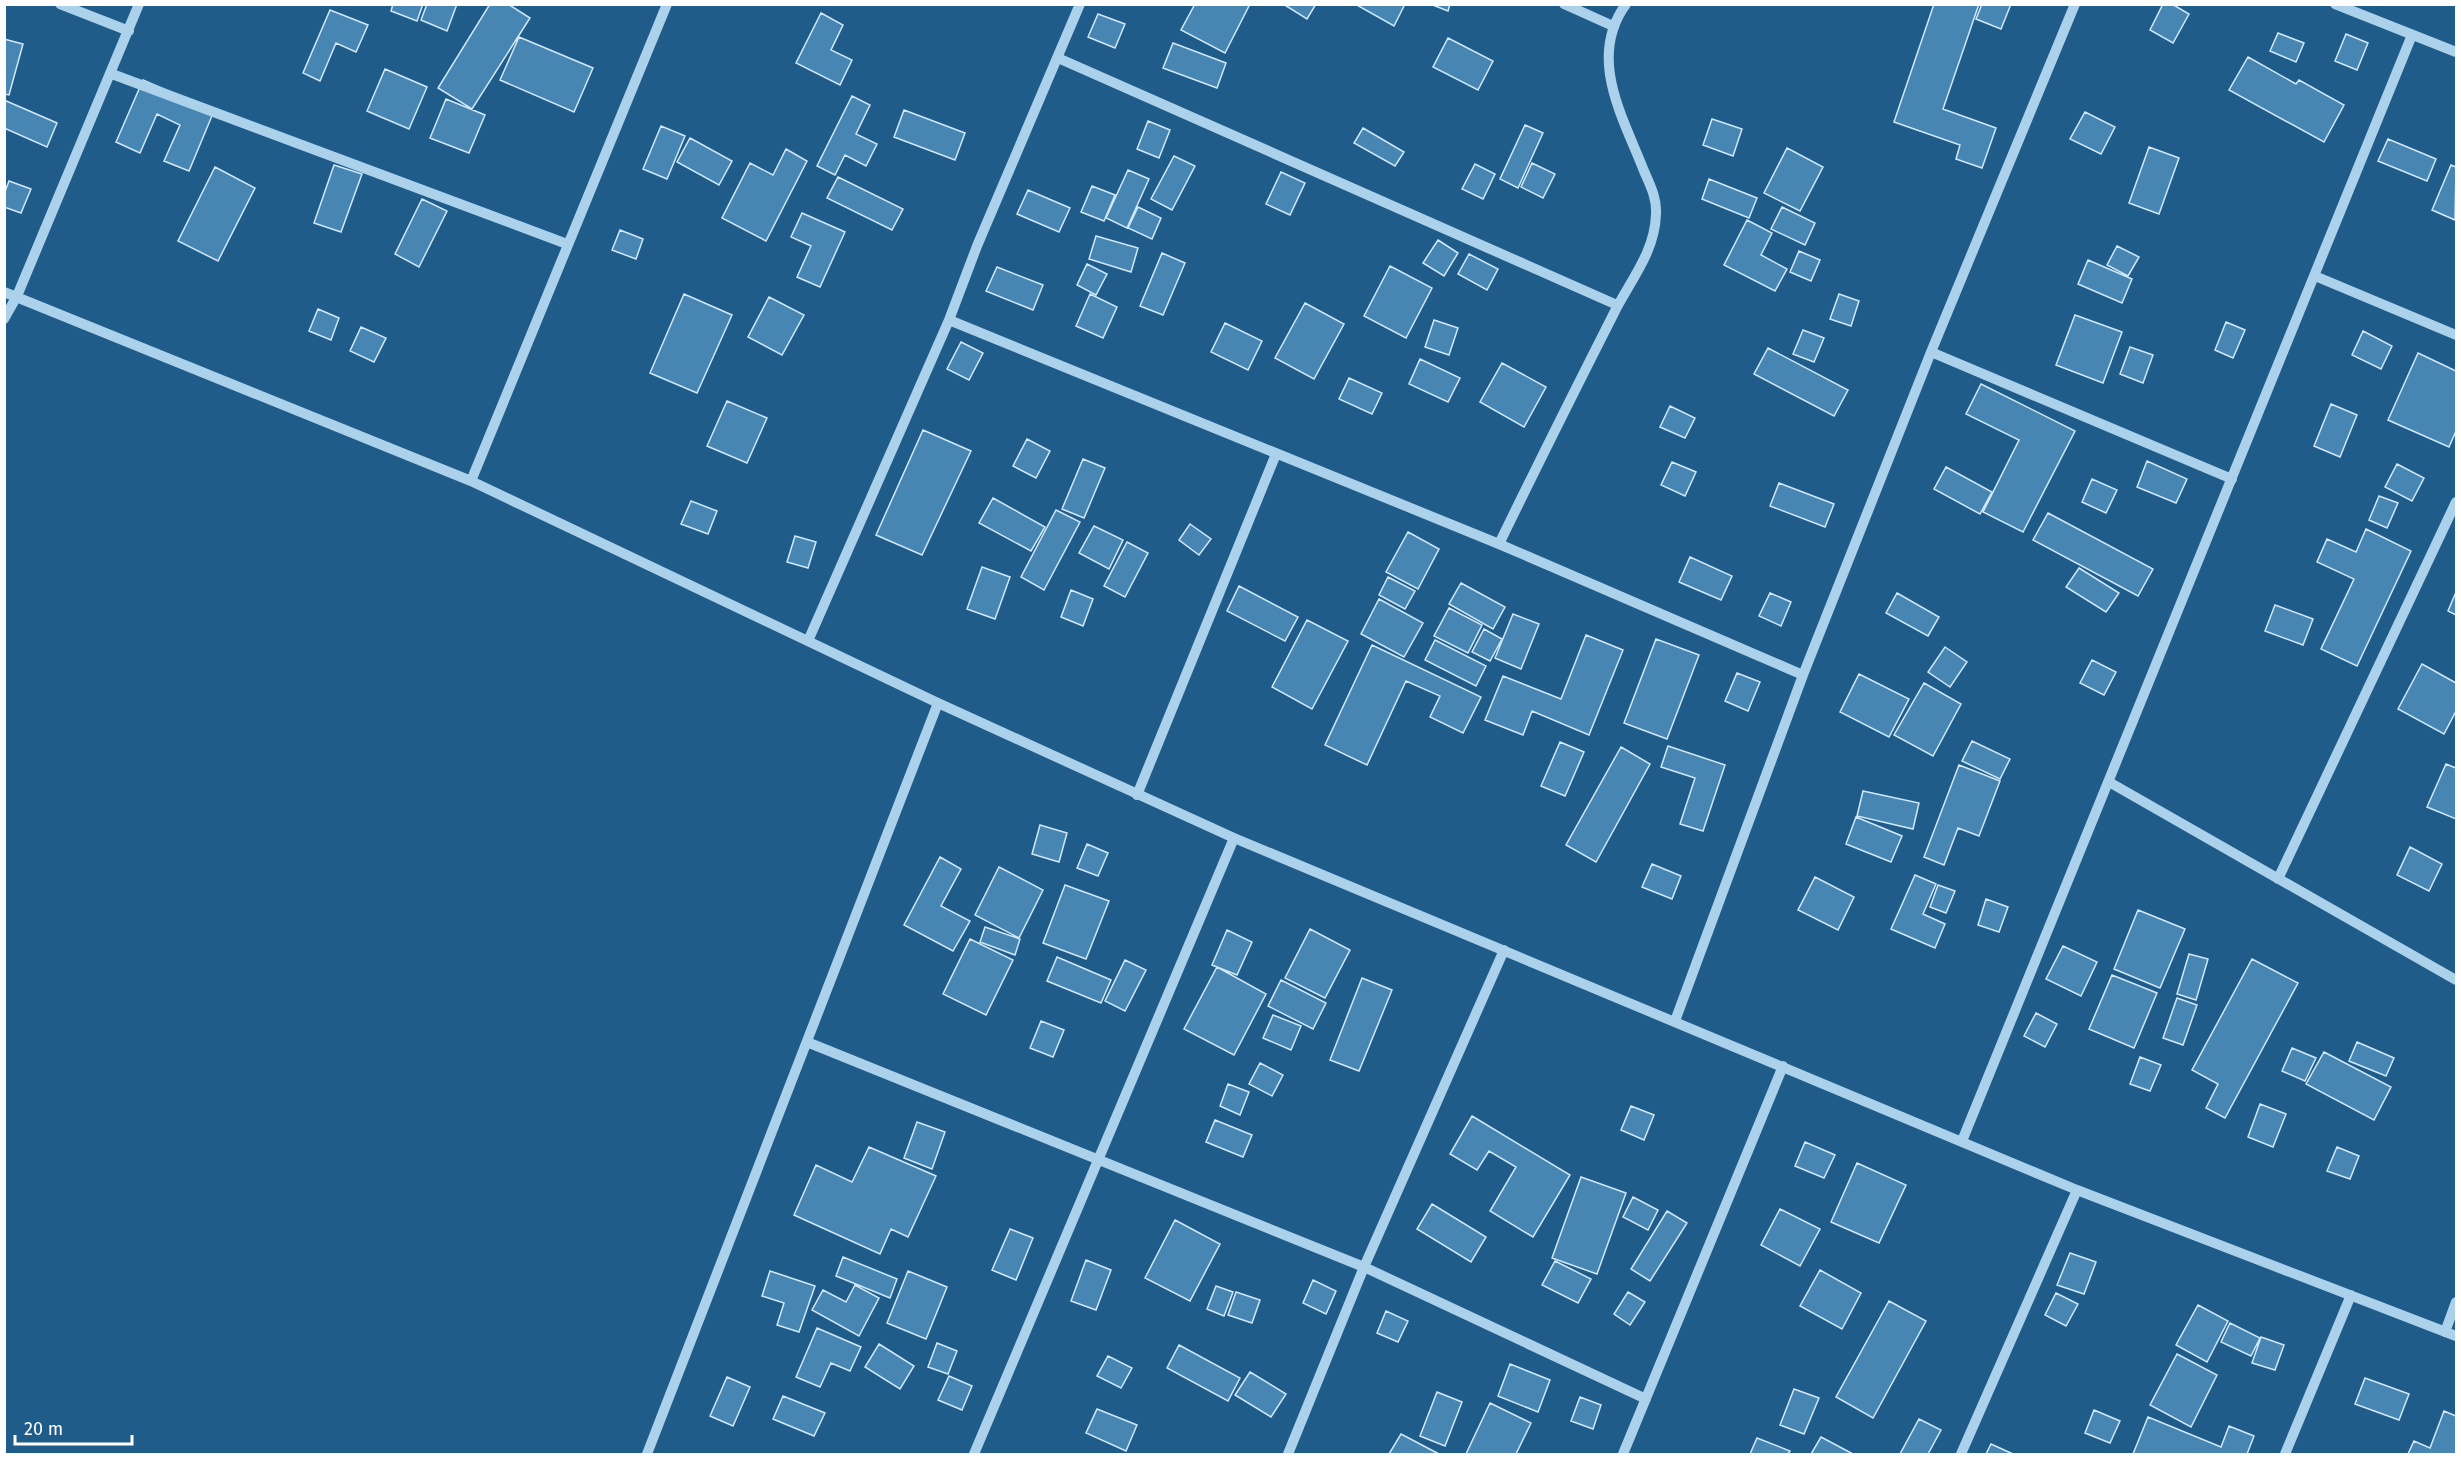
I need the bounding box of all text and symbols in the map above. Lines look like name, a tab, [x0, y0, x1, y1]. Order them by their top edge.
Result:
scale bar	[15, 1408, 132, 1446]
text: 20 m	[24, 1418, 63, 1440]

